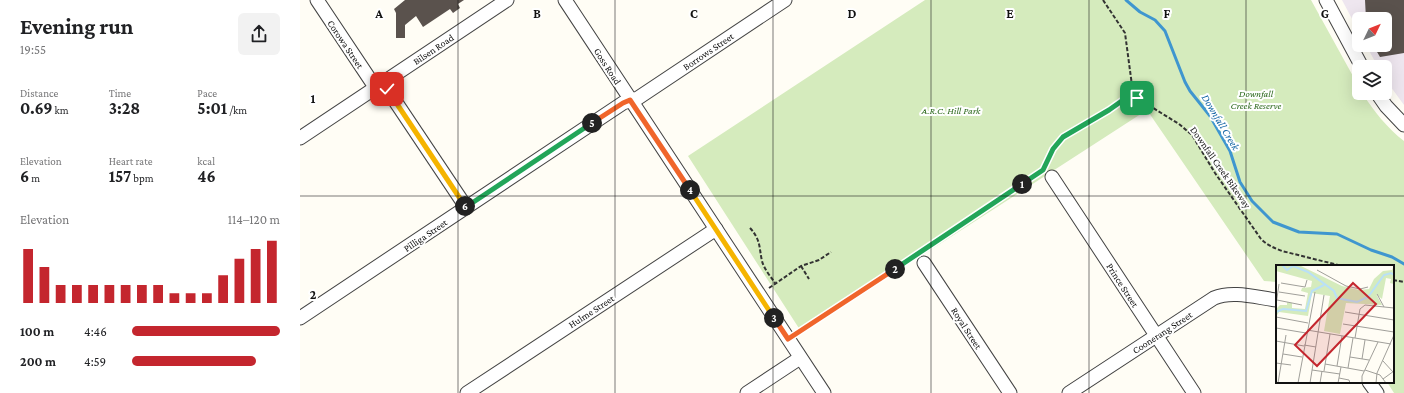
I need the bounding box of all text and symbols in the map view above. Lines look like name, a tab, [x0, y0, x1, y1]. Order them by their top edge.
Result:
text: A	[374, 6, 383, 21]
text: B	[533, 6, 541, 21]
text: C	[690, 6, 698, 21]
text: D	[848, 6, 857, 21]
text: E	[1006, 6, 1014, 21]
text: F	[1164, 6, 1171, 21]
text: G	[1321, 6, 1329, 21]
north arrow	[1352, 12, 1392, 52]
map controls	[1352, 12, 1392, 100]
button: share	[238, 13, 280, 55]
text: Evening run	[20, 14, 133, 39]
street label: Corowa Street	[325, 18, 366, 71]
street label: Borrows Street	[681, 30, 736, 72]
street label: Bilsen Road	[411, 31, 456, 67]
text: 19:55	[20, 42, 46, 57]
street label: Goss Road	[592, 46, 624, 87]
button: layers	[1352, 60, 1392, 100]
pin	[370, 72, 404, 106]
icon: check	[376, 78, 398, 100]
pin	[1120, 81, 1154, 115]
text: Distance	[20, 87, 58, 99]
text: Time	[109, 87, 131, 99]
text: Pace	[197, 87, 217, 99]
icon: arrive	[1126, 87, 1148, 109]
park label: Downfall Creek Reserve	[1231, 88, 1282, 111]
text: 1	[311, 91, 316, 106]
water label: Downfall Creek	[1199, 92, 1243, 154]
text: 0.69	[20, 99, 53, 118]
text: 3:28	[109, 99, 140, 118]
text: 5:01	[197, 99, 227, 118]
text: km	[53, 104, 69, 116]
text: /km	[227, 104, 247, 116]
park label: A.R.C. Hill Park	[921, 105, 981, 116]
pin: 5	[582, 113, 602, 133]
text: 5	[589, 117, 595, 129]
street label: Downfall Creek Bikeway	[1188, 124, 1253, 211]
text: Elevation	[20, 155, 62, 167]
text: Heart rate	[109, 155, 153, 167]
text: kcal	[197, 155, 215, 167]
text: 6	[20, 167, 29, 186]
text: 157	[109, 167, 131, 186]
text: 46	[197, 167, 216, 186]
text: m	[29, 172, 40, 184]
text: bpm	[131, 172, 154, 184]
pin: 1	[1012, 174, 1032, 194]
text: 1	[1020, 178, 1024, 190]
pin: 4	[680, 180, 700, 200]
text: 4	[687, 184, 693, 196]
pin: 6	[455, 196, 475, 216]
text: 6	[462, 200, 468, 212]
text: Elevation	[20, 212, 69, 227]
text: 114–120 m	[228, 212, 280, 227]
street label: Pilliga Street	[401, 216, 450, 254]
pin: 2	[885, 259, 905, 279]
street label: Prince Street	[1104, 261, 1141, 310]
text: 2	[892, 263, 898, 275]
inset map	[1276, 265, 1394, 383]
text: 2	[310, 287, 317, 302]
street label: Hulme Street	[566, 292, 617, 330]
street label: Royal Street	[949, 305, 984, 352]
pin: 3	[764, 308, 784, 328]
street label: Coonerang Street	[1130, 309, 1195, 356]
text: 3	[771, 312, 777, 324]
text: 100 m	[20, 324, 54, 339]
text: 4:46	[84, 324, 107, 339]
text: 200 m	[20, 354, 56, 369]
text: 4:59	[84, 354, 106, 369]

